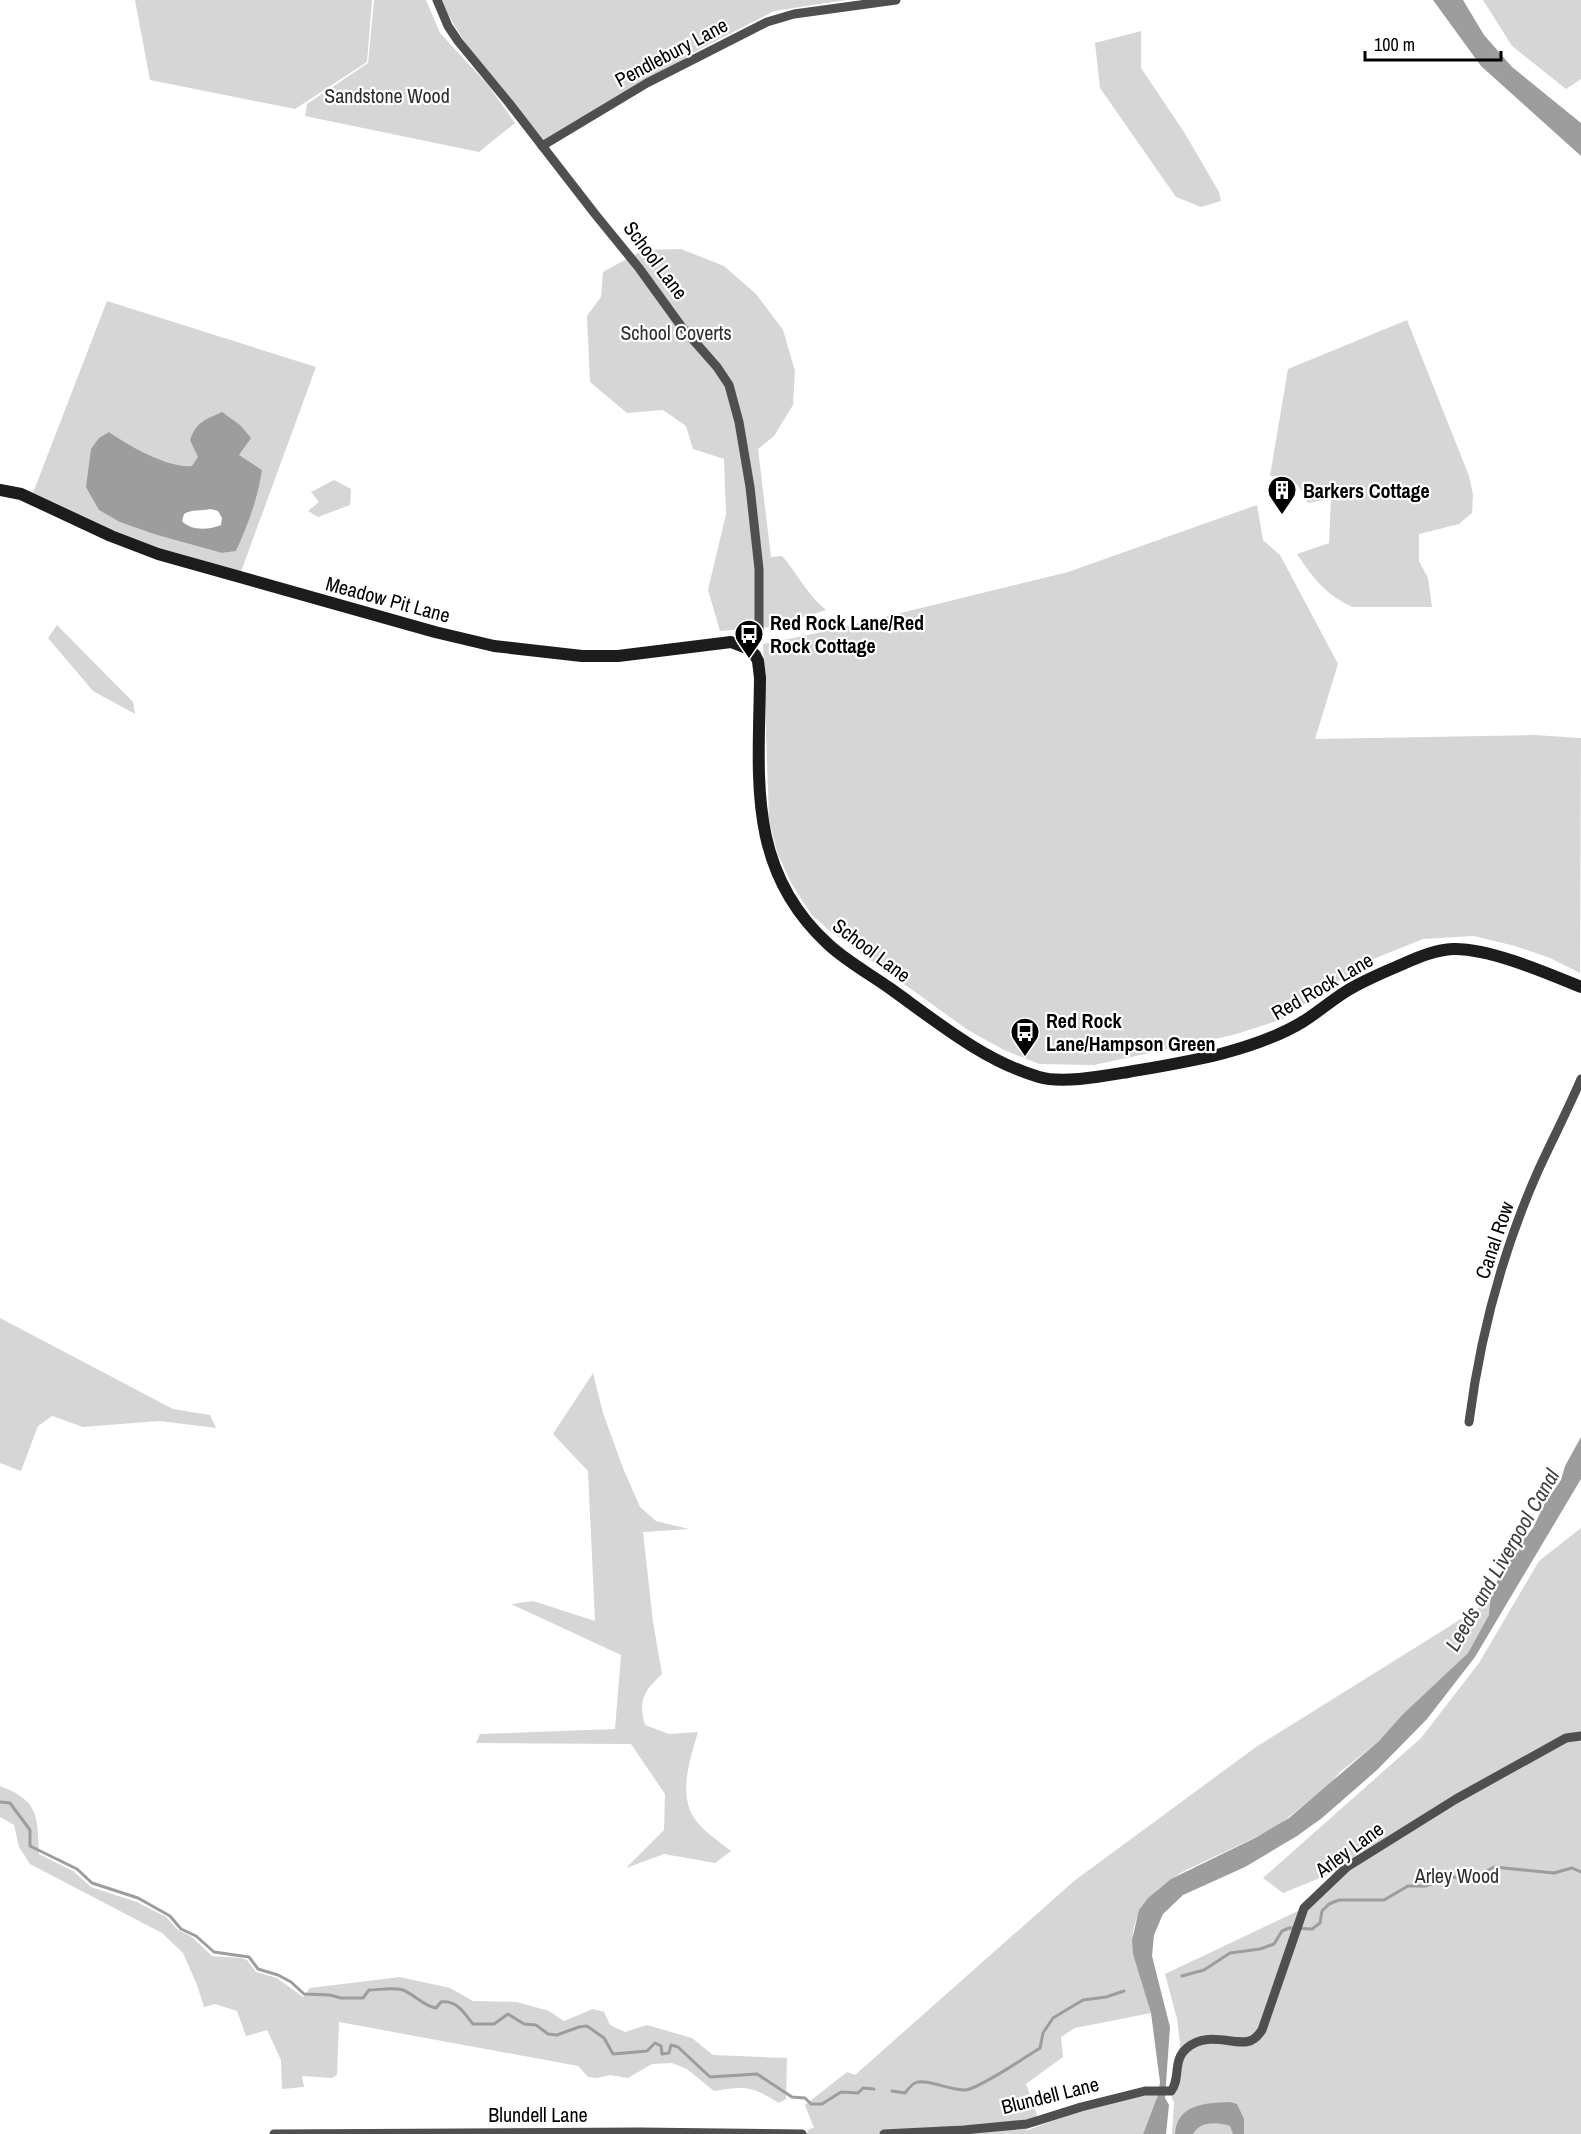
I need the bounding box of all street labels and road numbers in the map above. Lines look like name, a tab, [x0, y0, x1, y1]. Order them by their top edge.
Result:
street label: Pendlebury Lane	[610, 11, 732, 93]
street label: School Lane	[618, 215, 694, 305]
street label: Meadow Pit Lane	[323, 569, 453, 629]
street label: School Lane	[827, 912, 917, 988]
street label: Red Rock Lane	[1266, 946, 1378, 1026]
street label: Canal Row	[1468, 1198, 1520, 1282]
street label: Arley Lane	[1309, 1815, 1389, 1884]
street label: Blundell Lane	[999, 2070, 1101, 2120]
street label: Blundell Lane	[488, 2101, 588, 2128]

